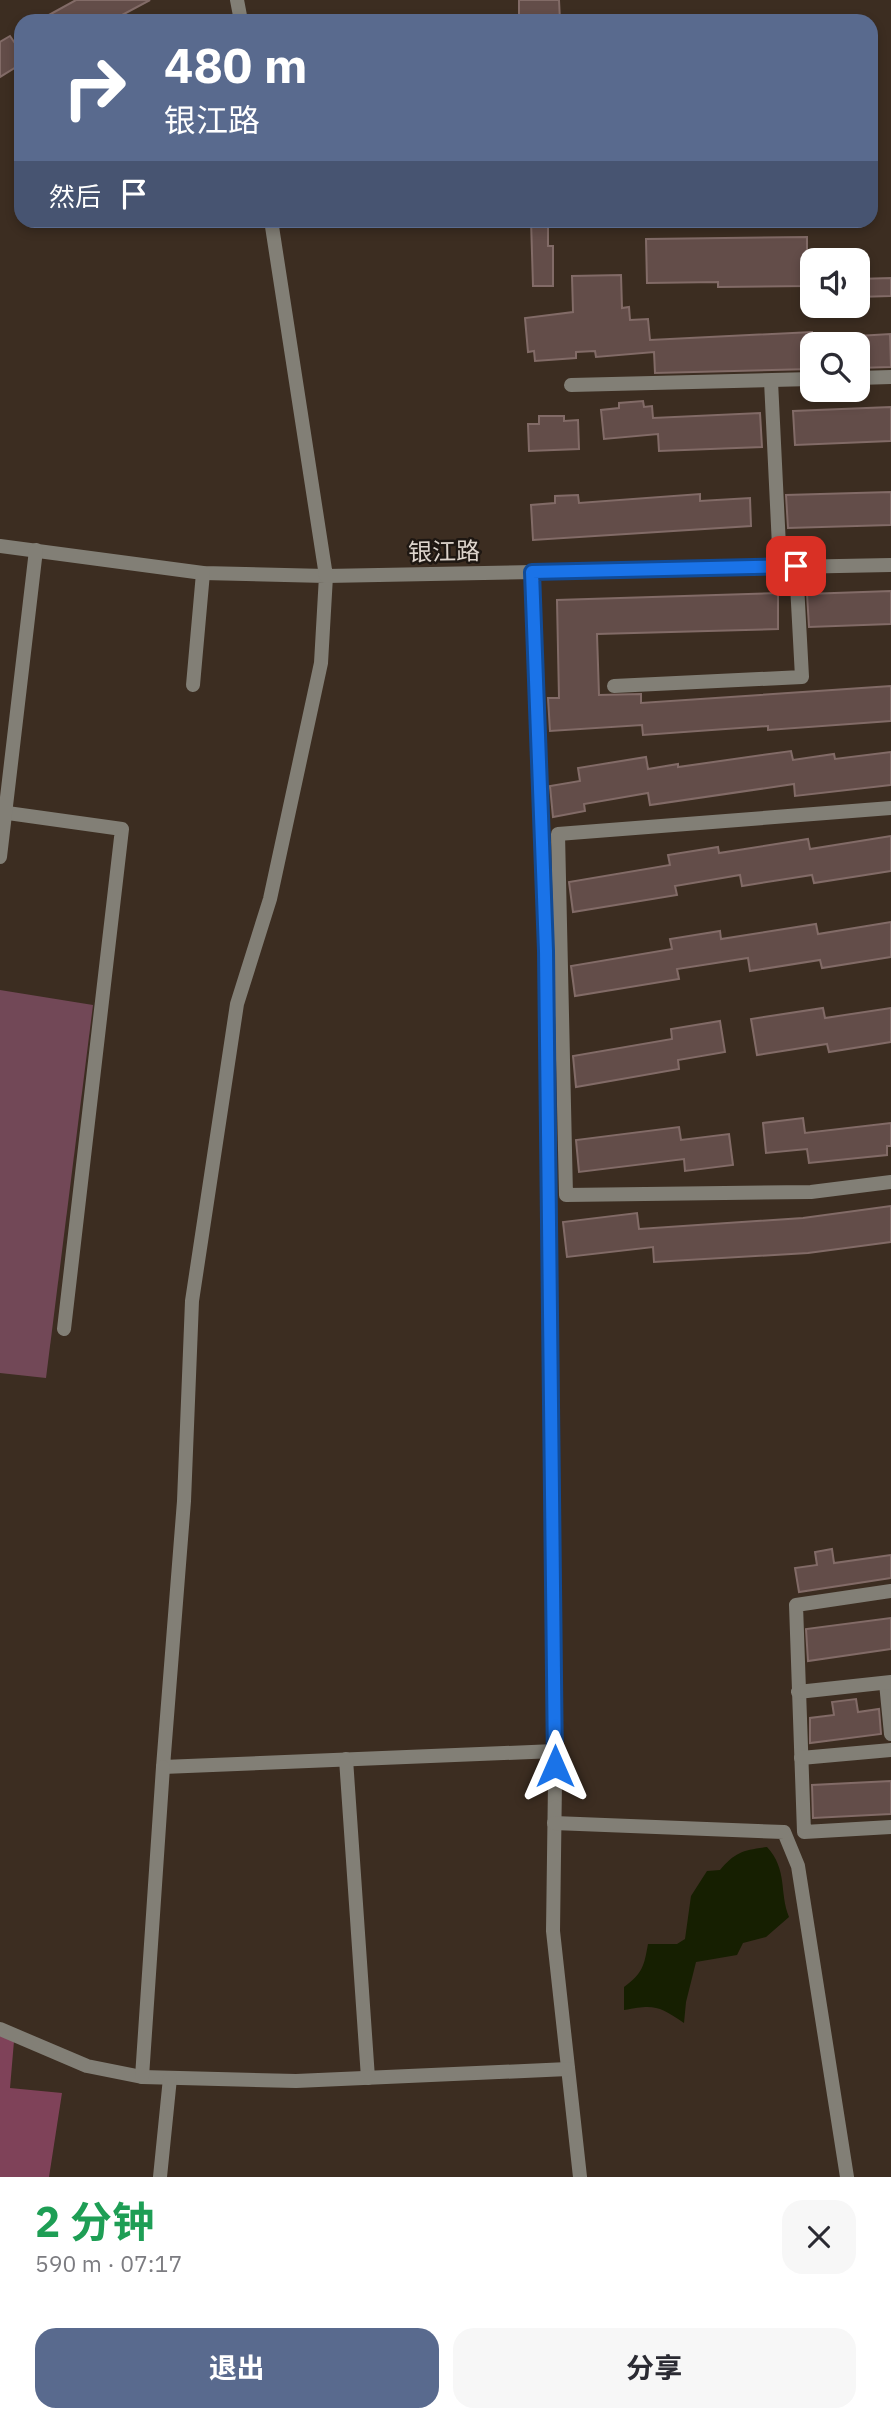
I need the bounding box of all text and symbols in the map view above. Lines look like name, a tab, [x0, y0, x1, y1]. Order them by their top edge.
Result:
text: 480 m	[164, 33, 308, 96]
icon: right	[49, 42, 140, 133]
text: 银江路	[164, 99, 260, 141]
icon: arrive	[115, 175, 153, 213]
text: 然后	[49, 179, 101, 213]
map controls	[800, 248, 870, 402]
button: sound	[800, 248, 870, 318]
button: search	[800, 332, 870, 402]
street label: 银江路	[408, 534, 480, 568]
pin	[766, 536, 826, 596]
icon: arrive	[777, 547, 815, 585]
position arrow	[518, 1729, 592, 1803]
text: 2 分钟	[35, 2194, 154, 2249]
button: close	[782, 2200, 856, 2274]
text: 590 m · 07:17	[35, 2248, 182, 2278]
button: 退出	[35, 2328, 439, 2408]
button: 分享	[453, 2328, 856, 2408]

